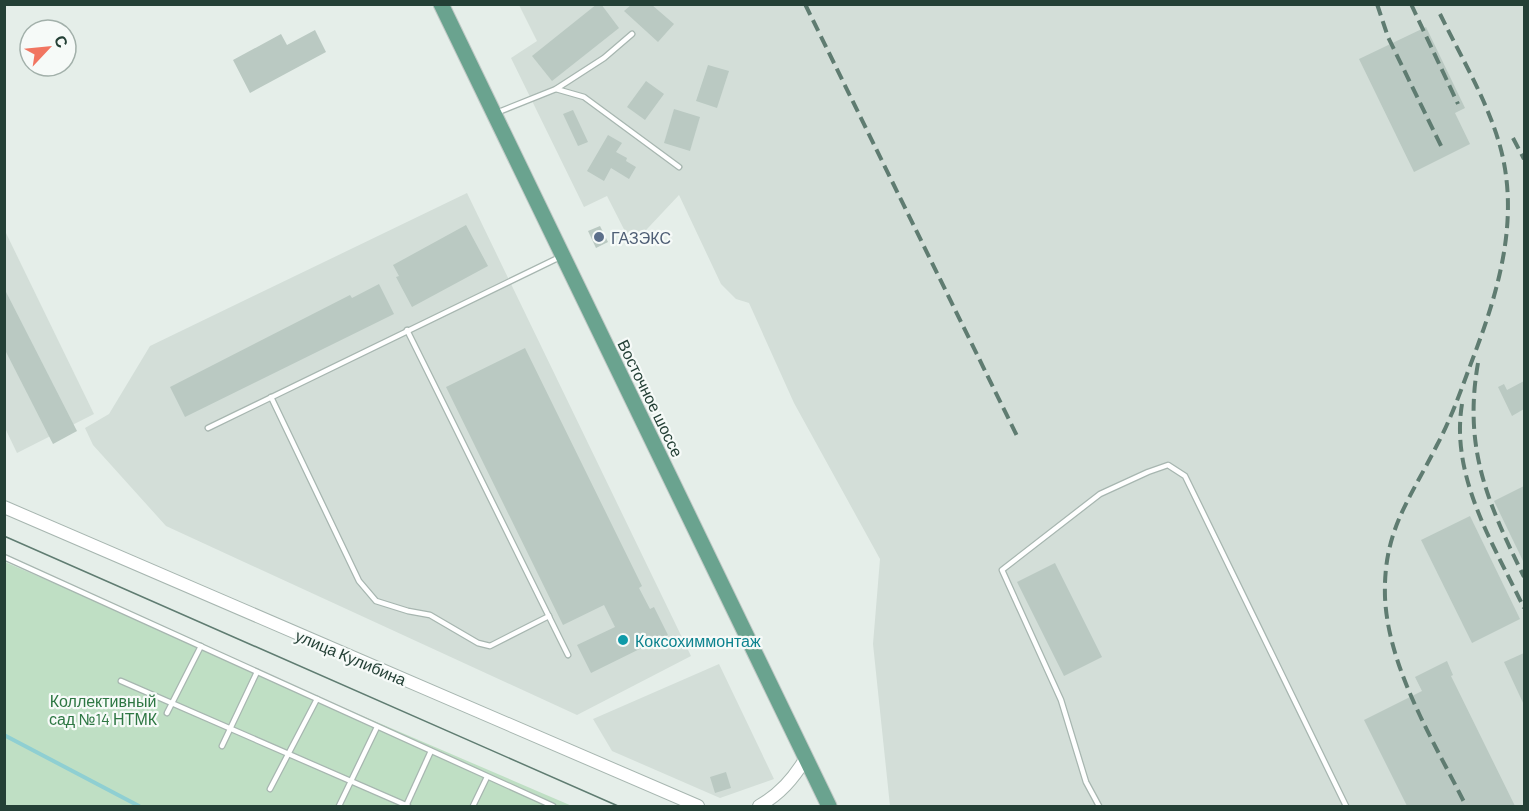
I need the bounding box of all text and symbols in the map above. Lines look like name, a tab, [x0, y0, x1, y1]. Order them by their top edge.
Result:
north arrow	[18, 18, 78, 78]
text: С	[51, 32, 73, 51]
place label: ГАЗЭКС	[611, 228, 671, 247]
marker: ГАЗЭКС	[592, 230, 606, 244]
street label: Восточное шоссе	[614, 336, 688, 460]
street label: улица Кулибина	[293, 625, 409, 689]
place label: Коксохиммонтаж	[635, 631, 761, 650]
marker: Коксохиммонтаж	[616, 633, 630, 647]
park label: Коллективный сад №14 НТМК	[49, 691, 158, 728]

